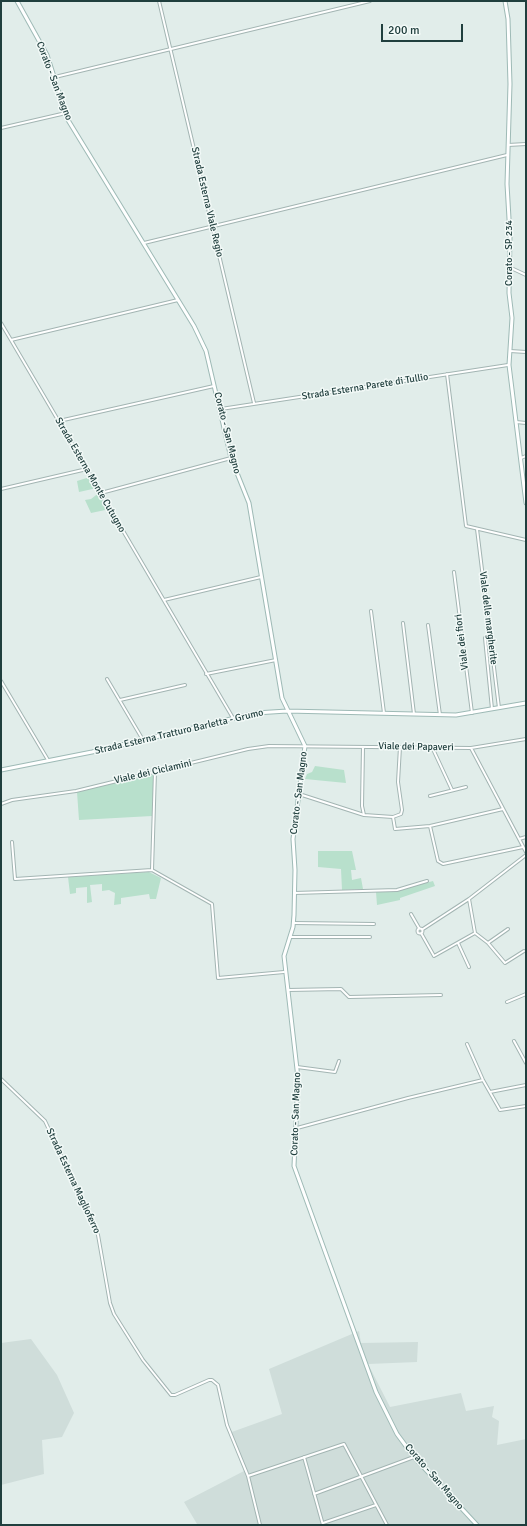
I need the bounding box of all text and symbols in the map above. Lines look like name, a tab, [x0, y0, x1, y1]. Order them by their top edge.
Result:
scale bar	[383, 16, 465, 42]
text: 200 m	[388, 23, 420, 38]
street label: Corato - San Magno	[33, 40, 75, 122]
street label: Strada Esterna Viale Regio	[188, 146, 226, 258]
street label: Corato - SP 234	[503, 220, 515, 286]
street label: Strada Esterna Parete di Tullio	[301, 371, 429, 403]
street label: Corato - San Magno	[211, 391, 243, 475]
street label: Strada Esterna Monte Cutugno	[52, 415, 128, 535]
street label: Viale delle margherite	[476, 571, 500, 665]
street label: Viale dei fiori	[453, 613, 471, 671]
street label: Strada Esterna Tratturo Barletta - Grumo	[93, 707, 265, 757]
street label: Viale dei Papaveri	[378, 740, 454, 754]
street label: Corato - San Magno	[288, 751, 310, 835]
street label: Viale dei Ciclamini	[113, 757, 193, 787]
street label: Corato - San Magno	[289, 1072, 303, 1156]
street label: Strada Esterna Maglioferro	[43, 1126, 103, 1236]
street label: Corato - San Magno	[402, 1442, 466, 1512]

